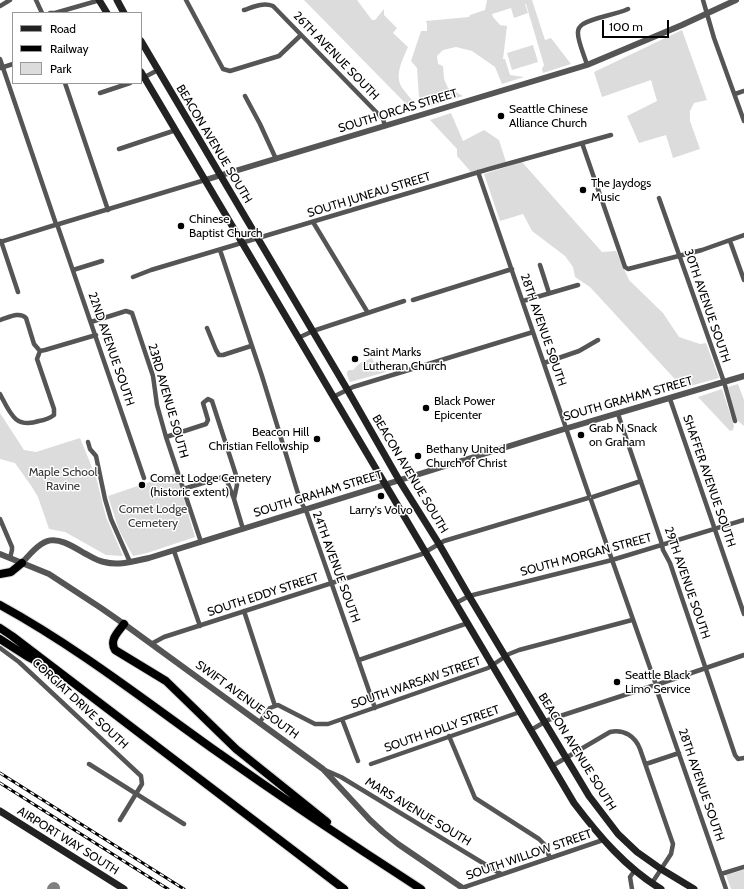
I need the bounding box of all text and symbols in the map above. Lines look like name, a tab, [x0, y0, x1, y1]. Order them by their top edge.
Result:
street label: 26TH AVENUE SOUTH	[290, 9, 382, 103]
legend	[12, 12, 142, 84]
scale bar	[604, 12, 671, 38]
text: 100 m	[609, 19, 643, 34]
text: Road	[50, 21, 76, 36]
text: Railway	[50, 41, 88, 56]
text: Park	[50, 61, 72, 76]
street label: BEACON AVENUE SOUTH	[173, 82, 255, 206]
street label: SOUTH ORCAS STREET	[337, 86, 459, 136]
place label: Seattle Chinese Alliance Church	[509, 102, 588, 130]
marker: Seattle Chinese Alliance Church	[496, 111, 506, 121]
street label: SOUTH JUNEAU STREET	[306, 169, 432, 221]
place label: The Jaydogs Music	[591, 176, 651, 204]
marker: The Jaydogs Music	[578, 185, 588, 195]
place label: Chinese Baptist Church	[189, 212, 263, 240]
marker: Chinese Baptist Church	[176, 221, 186, 231]
street label: 30TH AVENUE SOUTH	[681, 247, 733, 365]
street label: 28TH AVENUE SOUTH	[517, 272, 569, 388]
street label: 22ND AVENUE SOUTH	[85, 290, 137, 408]
street label: 23RD AVENUE SOUTH	[145, 342, 191, 460]
place label: Saint Marks Lutheran Church	[363, 345, 447, 373]
marker: Saint Marks Lutheran Church	[350, 354, 360, 364]
street label: SOUTH GRAHAM STREET	[562, 374, 694, 424]
place label: Black Power Epicenter	[434, 394, 495, 422]
marker: Black Power Epicenter	[421, 403, 431, 413]
street label: BEACON AVENUE SOUTH	[369, 412, 451, 536]
street label: SHAFFER AVENUE SOUTH	[680, 413, 738, 549]
place label: Grab N Snack on Graham	[589, 421, 657, 449]
place label: Beacon Hill Christian Fellowship	[209, 425, 309, 453]
marker: Grab N Snack on Graham	[576, 430, 586, 440]
marker: Beacon Hill Christian Fellowship	[312, 434, 322, 444]
place label: Bethany United Church of Christ	[426, 442, 507, 470]
marker: Bethany United Church of Christ	[413, 451, 423, 461]
park label: Maple School Ravine	[29, 465, 97, 493]
street label: SOUTH GRAHAM STREET	[252, 468, 384, 520]
place label: Comet Lodge Cemetery (historic extent)	[150, 471, 271, 499]
marker: Comet Lodge Cemetery (historic extent)	[137, 480, 147, 490]
marker: Larry's Volvo	[376, 491, 386, 501]
park label: Comet Lodge Cemetery	[119, 502, 187, 530]
place label: Larry's Volvo	[349, 503, 413, 517]
street label: 24TH AVENUE SOUTH	[309, 509, 363, 625]
street label: 29TH AVENUE SOUTH	[661, 525, 713, 641]
street label: SOUTH MORGAN STREET	[519, 530, 653, 580]
street label: SOUTH EDDY STREET	[206, 570, 320, 620]
street label: SOUTH WARSAW STREET	[349, 654, 483, 712]
street label: CORGIAT DRIVE SOUTH	[29, 656, 131, 752]
street label: SWIFT AVENUE SOUTH	[193, 658, 301, 742]
place label: Seattle Black Limo Service	[625, 668, 690, 696]
marker: Seattle Black Limo Service	[612, 677, 622, 687]
street label: BEACON AVENUE SOUTH	[535, 691, 619, 813]
street label: SOUTH HOLLY STREET	[382, 703, 502, 755]
street label: 28TH AVENUE SOUTH	[675, 727, 727, 843]
street label: MARS AVENUE SOUTH	[362, 775, 474, 849]
street label: AIRPORT WAY SOUTH	[15, 804, 121, 878]
street label: SOUTH WILLOW STREET	[464, 827, 594, 883]

